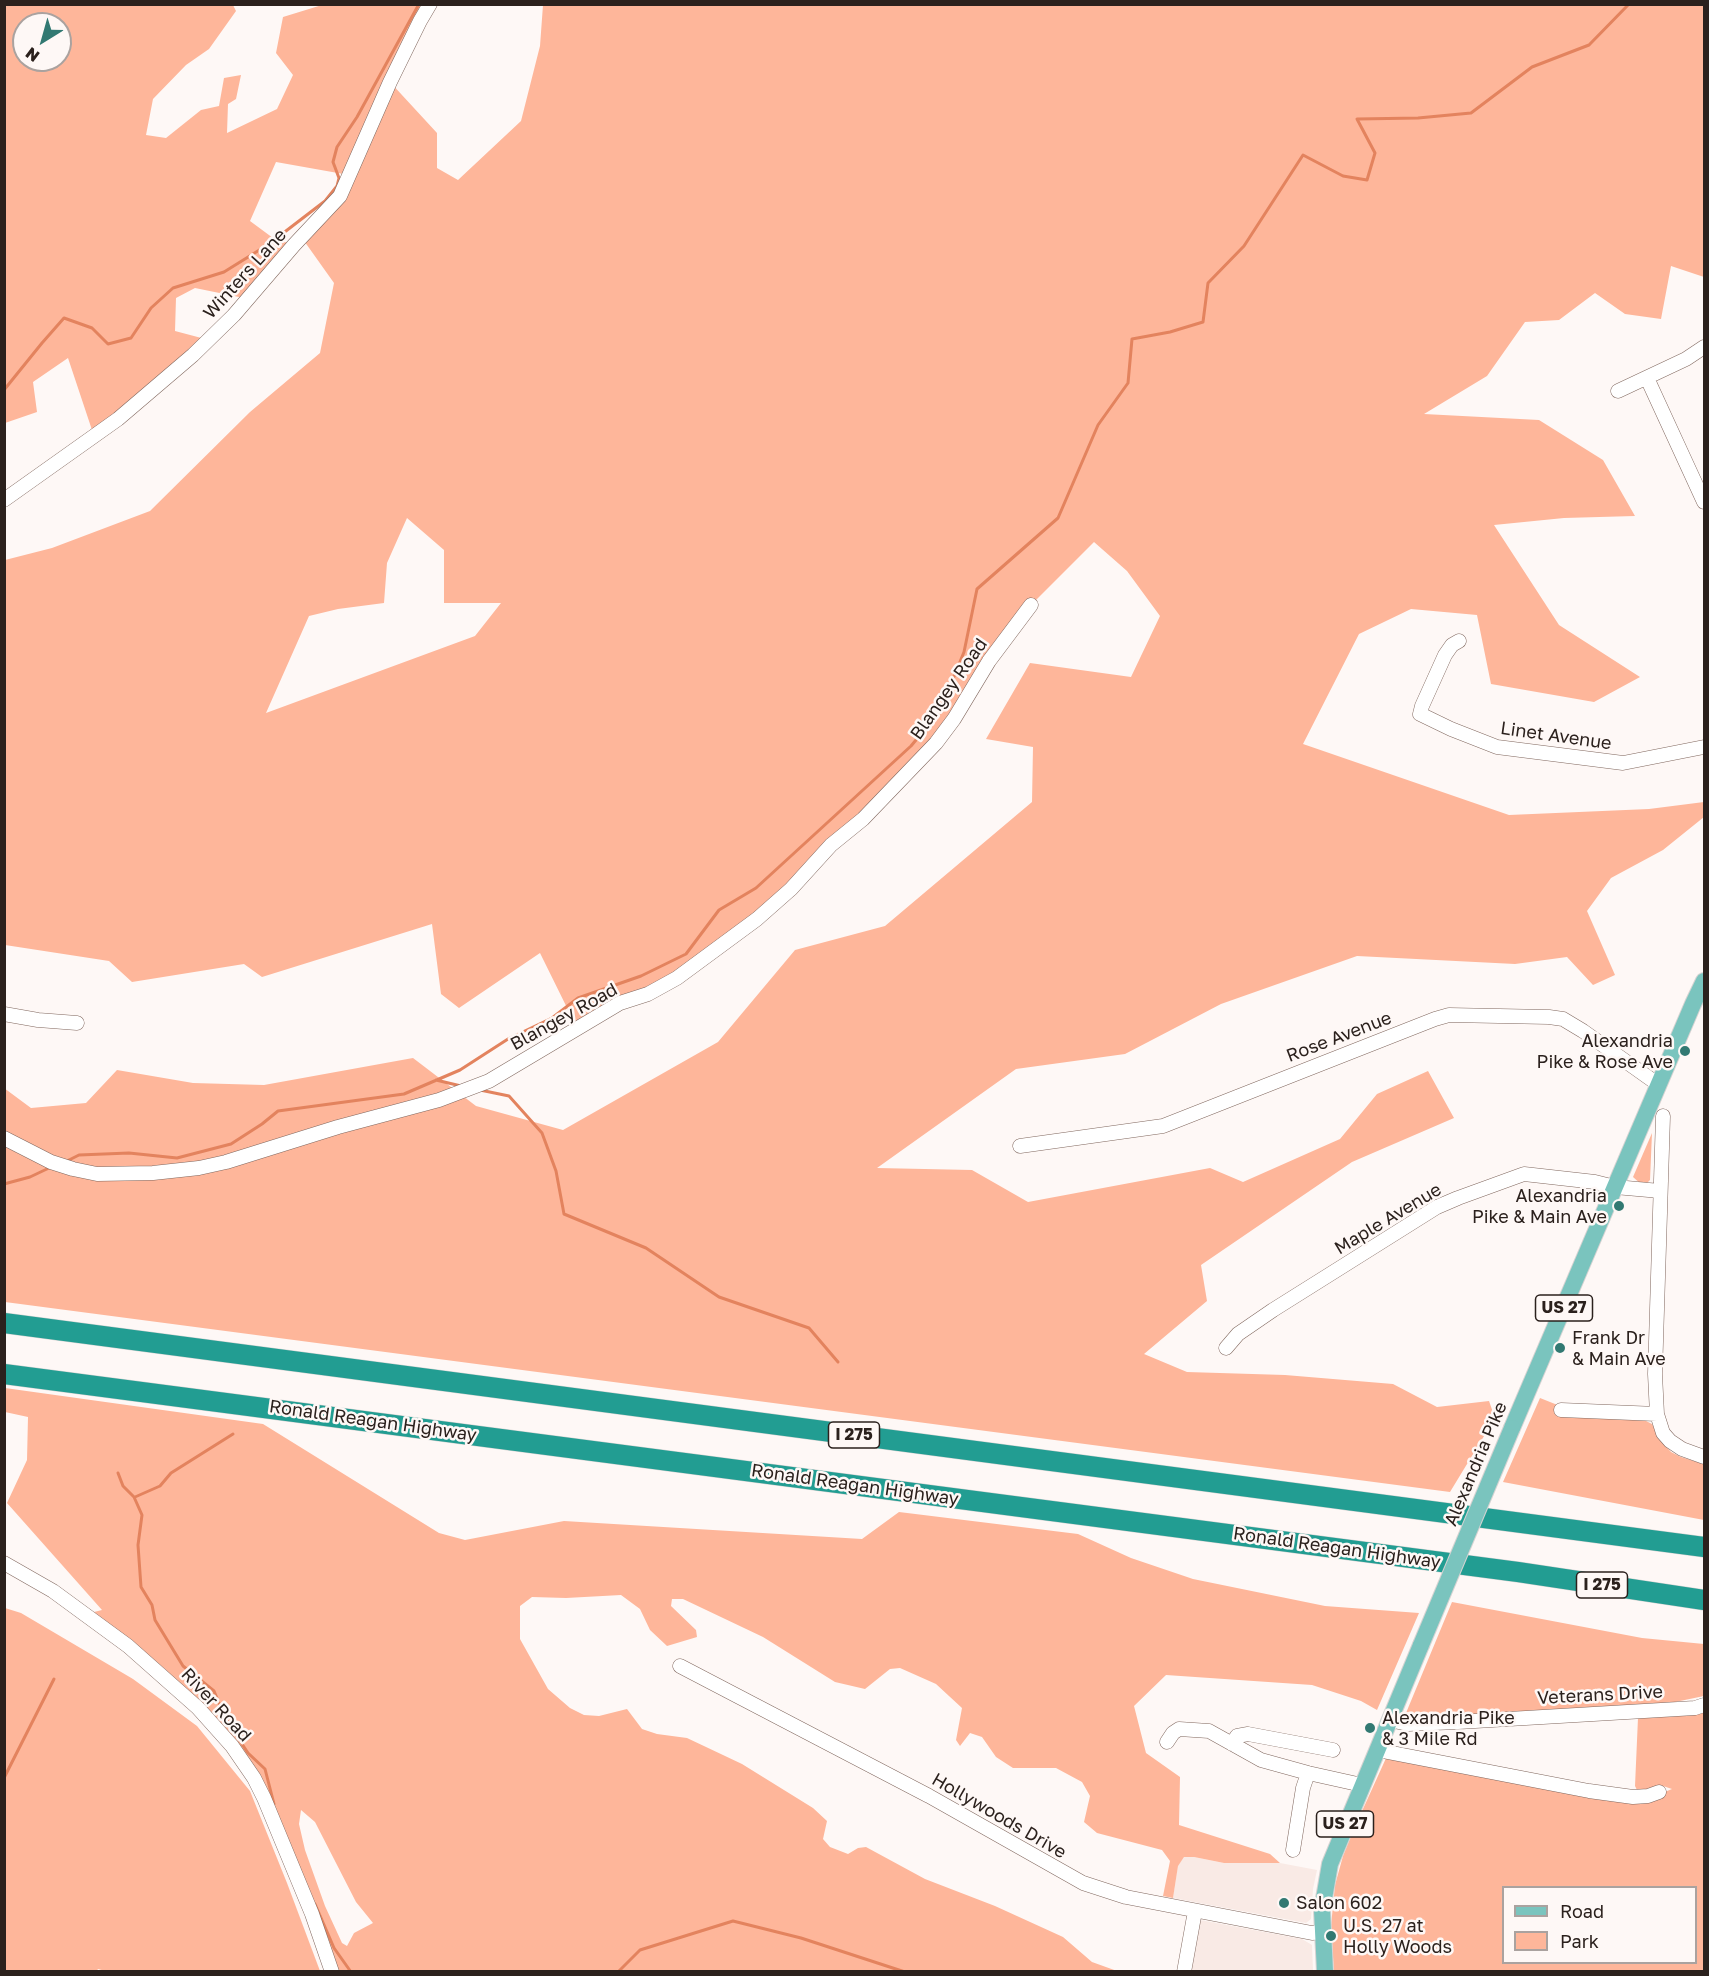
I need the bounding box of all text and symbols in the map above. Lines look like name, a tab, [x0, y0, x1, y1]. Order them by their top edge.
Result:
north arrow	[12, 12, 72, 72]
text: N	[21, 43, 43, 66]
street label: Winters Lane	[199, 224, 291, 324]
street label: Blangey Road	[906, 634, 992, 744]
street label: Linet Avenue	[1499, 718, 1613, 754]
street label: Blangey Road	[507, 979, 621, 1055]
street label: Rose Avenue	[1283, 1007, 1395, 1067]
place label: Alexandria Pike & Rose Ave	[1537, 1030, 1673, 1072]
marker: Alexandria Pike & Rose Ave	[1678, 1044, 1692, 1058]
street label: Maple Avenue	[1331, 1179, 1445, 1259]
place label: Alexandria Pike & Main Ave	[1472, 1185, 1607, 1228]
marker: Alexandria Pike & Main Ave	[1612, 1199, 1626, 1213]
road number: US 27	[1536, 1295, 1592, 1321]
place label: Frank Dr & Main Ave	[1572, 1327, 1666, 1370]
marker: Frank Dr & Main Ave	[1553, 1341, 1567, 1355]
street label: Ronald Reagan Highway	[268, 1396, 478, 1446]
street label: Alexandria Pike	[1440, 1399, 1512, 1529]
road number: I 275	[828, 1422, 880, 1448]
street label: Ronald Reagan Highway	[750, 1460, 960, 1510]
street label: Ronald Reagan Highway	[1232, 1523, 1442, 1573]
road number: I 275	[1576, 1572, 1628, 1598]
street label: River Road	[176, 1664, 256, 1746]
street label: Veterans Drive	[1537, 1681, 1663, 1709]
place label: Alexandria Pike & 3 Mile Rd	[1382, 1707, 1515, 1750]
marker: Alexandria Pike & 3 Mile Rd	[1363, 1721, 1377, 1735]
street label: Hollywoods Drive	[928, 1769, 1070, 1863]
road number: US 27	[1316, 1811, 1374, 1837]
legend	[1502, 1886, 1697, 1964]
place label: Salon 602	[1296, 1892, 1382, 1914]
marker: Salon 602	[1277, 1896, 1291, 1910]
text: Road	[1560, 1900, 1604, 1922]
place label: U.S. 27 at Holly Woods	[1343, 1915, 1452, 1958]
marker: U.S. 27 at Holly Woods	[1324, 1929, 1338, 1943]
text: Park	[1560, 1930, 1599, 1952]

